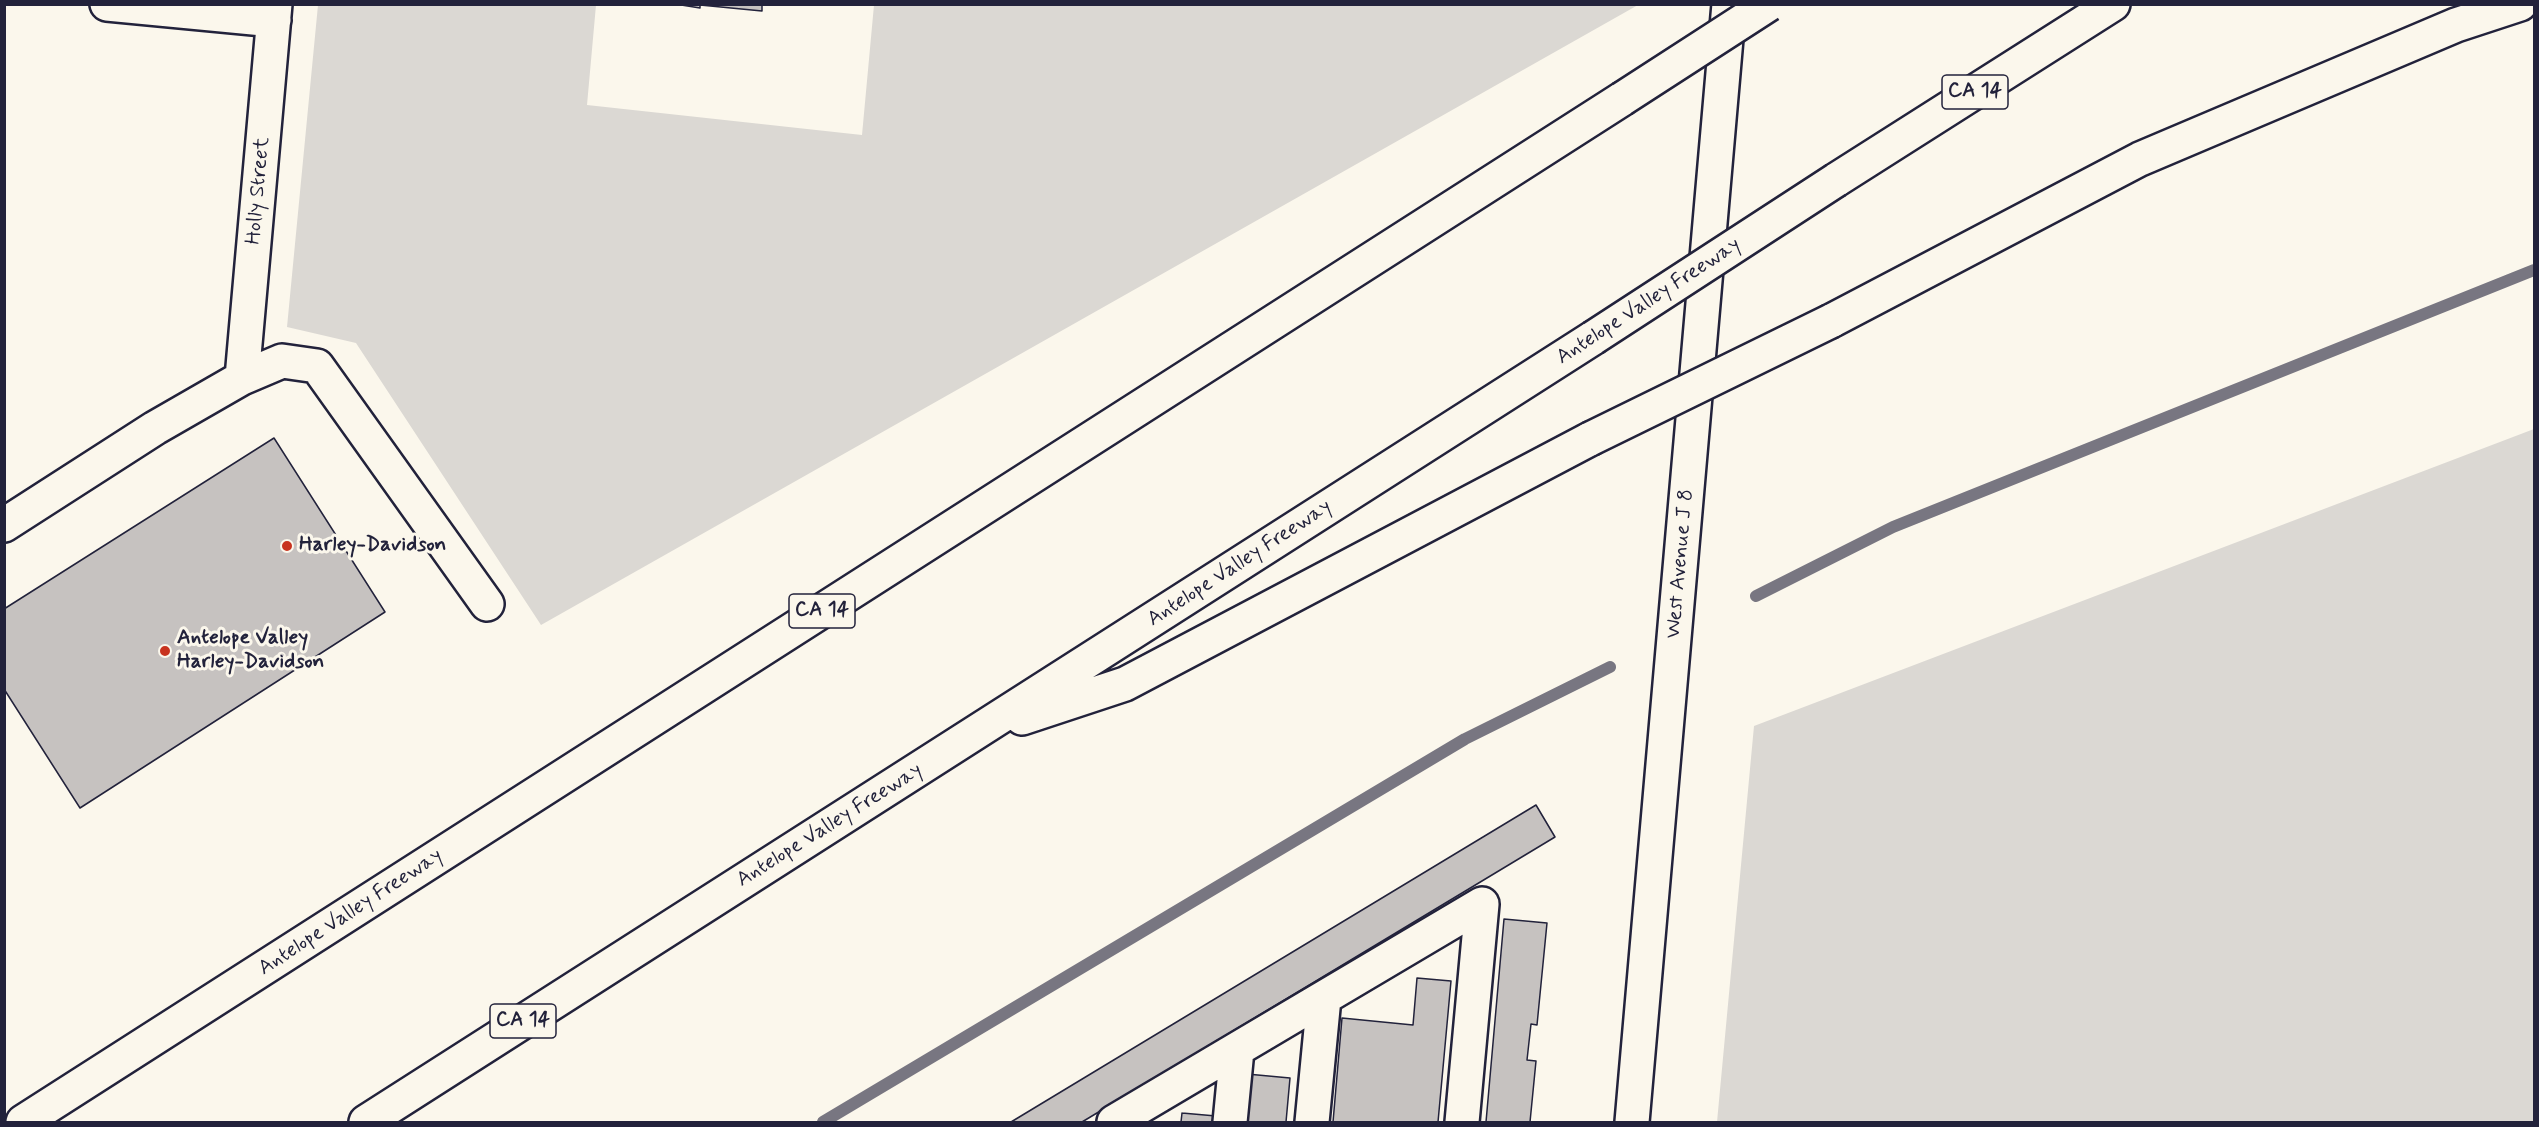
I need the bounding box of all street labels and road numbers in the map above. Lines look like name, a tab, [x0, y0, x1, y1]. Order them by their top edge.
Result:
road number: CA 14	[1942, 75, 2008, 109]
street label: Holly Street	[242, 136, 276, 246]
street label: Antelope Valley Freeway	[1552, 233, 1746, 371]
street label: West Avenue J 8	[1662, 488, 1700, 640]
street label: Antelope Valley Freeway	[1143, 495, 1337, 633]
road number: CA 14	[789, 594, 855, 628]
street label: Antelope Valley Freeway	[732, 759, 928, 893]
street label: Antelope Valley Freeway	[254, 844, 448, 982]
road number: CA 14	[490, 1004, 556, 1038]

